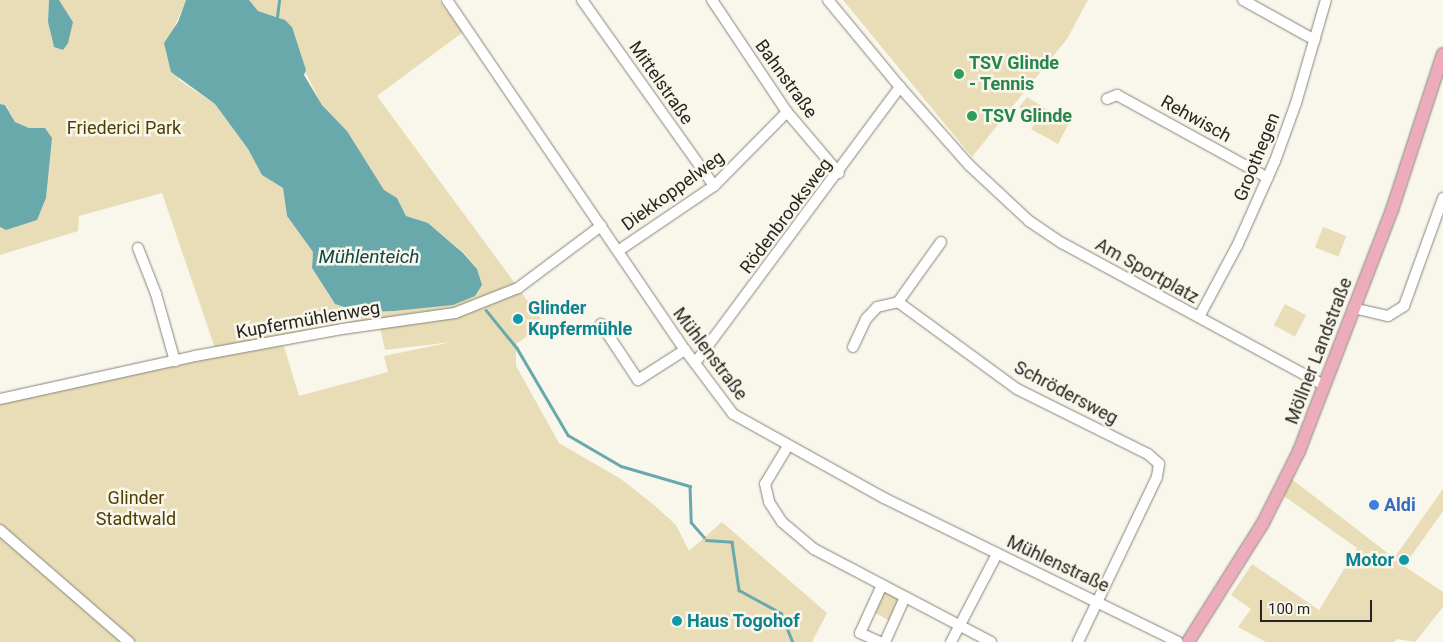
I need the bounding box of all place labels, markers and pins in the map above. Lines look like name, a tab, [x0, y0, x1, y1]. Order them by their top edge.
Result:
place label: TSV Glinde - Tennis	[969, 53, 1059, 96]
marker: TSV Glinde - Tennis	[953, 68, 965, 80]
place label: TSV Glinde	[982, 105, 1072, 127]
marker: TSV Glinde	[966, 110, 978, 122]
place label: Glinder Kupfermühle	[528, 298, 632, 340]
marker: Glinder Kupfermühle	[512, 313, 524, 325]
place label: Aldi	[1384, 494, 1416, 516]
marker: Aldi	[1368, 499, 1380, 511]
place label: Motor	[1345, 549, 1394, 571]
marker: Motor	[1398, 554, 1410, 566]
place label: Haus Togohof	[687, 610, 800, 632]
marker: Haus Togohof	[671, 615, 683, 627]

